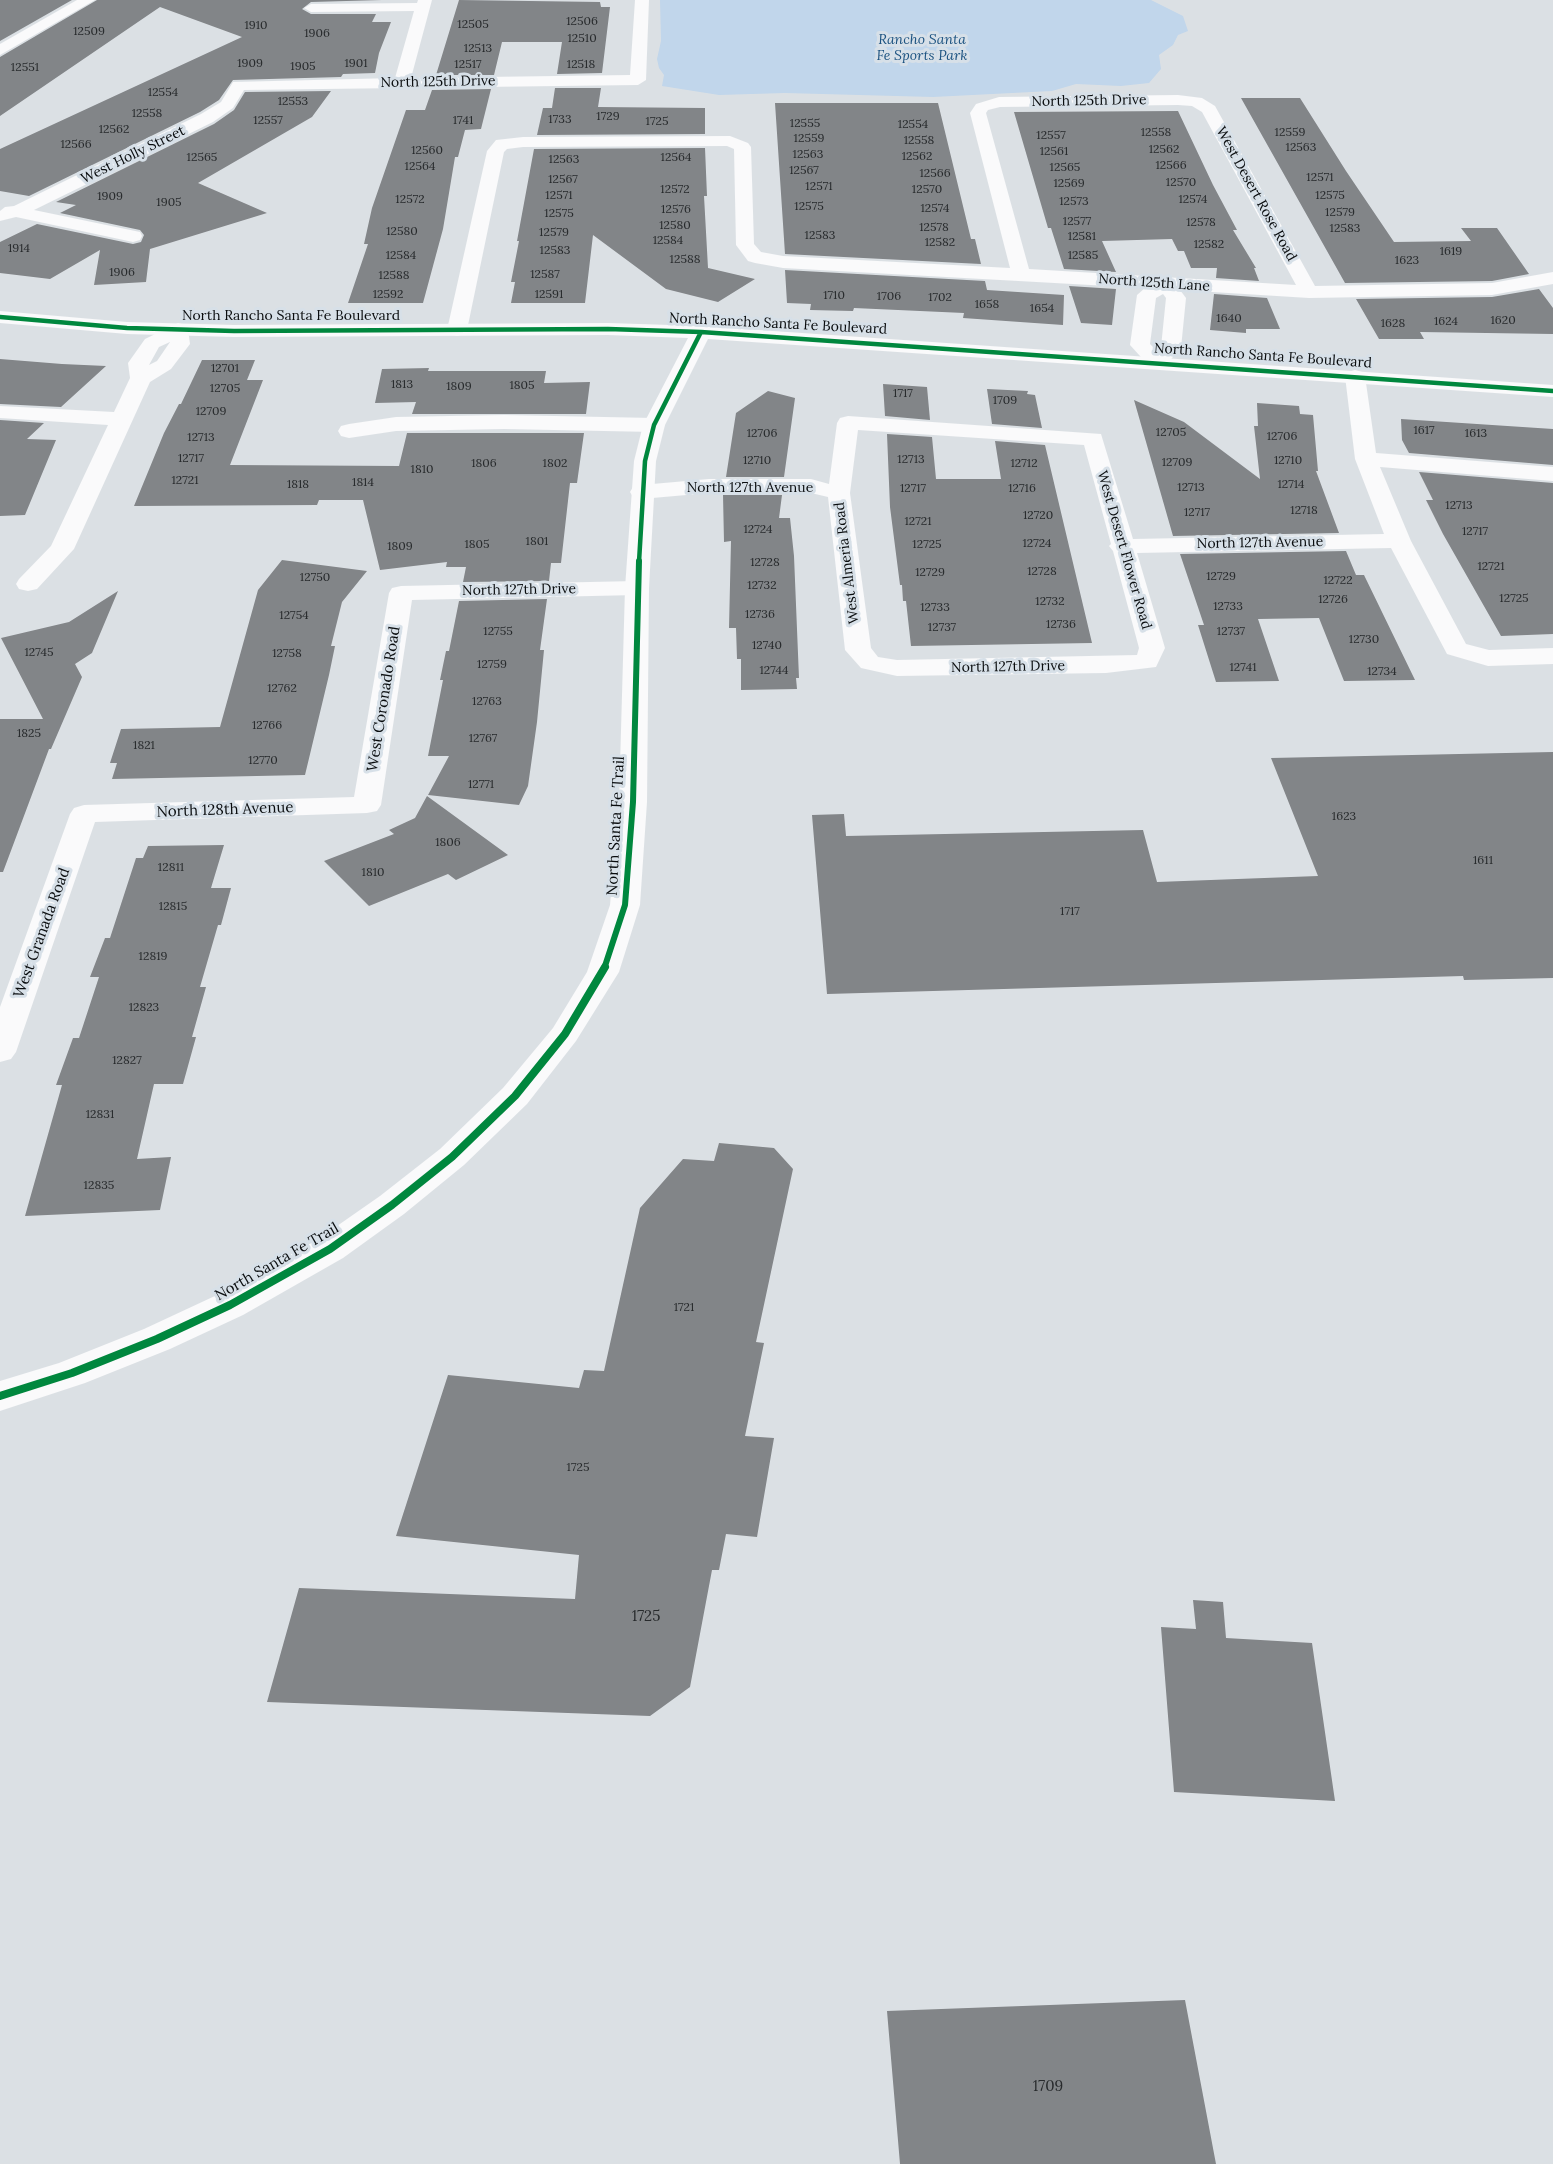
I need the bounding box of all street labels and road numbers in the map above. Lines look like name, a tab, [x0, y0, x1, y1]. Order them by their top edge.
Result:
street label: North 125th Drive	[380, 73, 496, 91]
street label: North 125th Drive	[1031, 92, 1147, 110]
street label: West Holly Street	[78, 123, 188, 187]
street label: West Desert Rose Road	[1212, 124, 1300, 264]
street label: North 125th Lane	[1098, 271, 1210, 295]
street label: North Rancho Santa Fe Boulevard	[182, 308, 400, 324]
street label: North Rancho Santa Fe Boulevard	[669, 310, 887, 338]
street label: North Rancho Santa Fe Boulevard	[1154, 340, 1372, 372]
street label: West Desert Flower Road	[1093, 469, 1155, 631]
street label: North 127th Avenue	[687, 480, 813, 496]
street label: West Almeria Road	[831, 501, 863, 625]
street label: North 127th Avenue	[1197, 533, 1323, 553]
street label: North 127th Drive	[462, 581, 576, 599]
street label: West Coronado Road	[364, 625, 404, 773]
street label: North 127th Drive	[951, 658, 1065, 676]
street label: North Santa Fe Trail	[603, 756, 629, 896]
street label: North 128th Avenue	[156, 799, 294, 821]
street label: West Granada Road	[10, 866, 74, 1000]
street label: North Santa Fe Trail	[212, 1219, 342, 1305]

